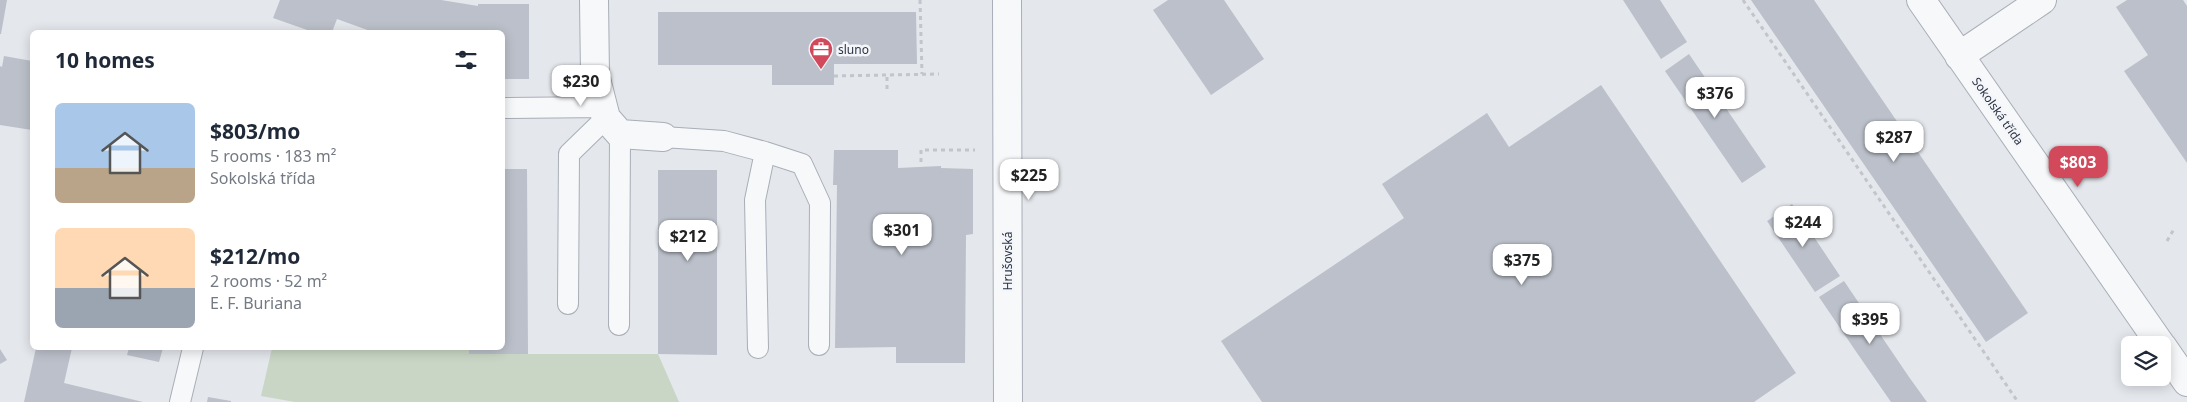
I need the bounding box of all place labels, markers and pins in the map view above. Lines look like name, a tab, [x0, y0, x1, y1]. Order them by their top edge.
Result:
office icon: sluno	[808, 36, 834, 70]
place label: sluno	[838, 41, 869, 58]
pin: $230	[551, 64, 611, 107]
pin: $376	[1685, 76, 1745, 119]
pin: $287	[1864, 120, 1924, 163]
pin: $803	[2048, 146, 2108, 188]
pin: $225	[999, 158, 1059, 201]
pin: $244	[1773, 206, 1833, 248]
pin: $301	[872, 214, 932, 256]
pin: $212	[658, 220, 718, 262]
pin: $375	[1492, 244, 1552, 286]
pin: $395	[1840, 302, 1900, 345]

